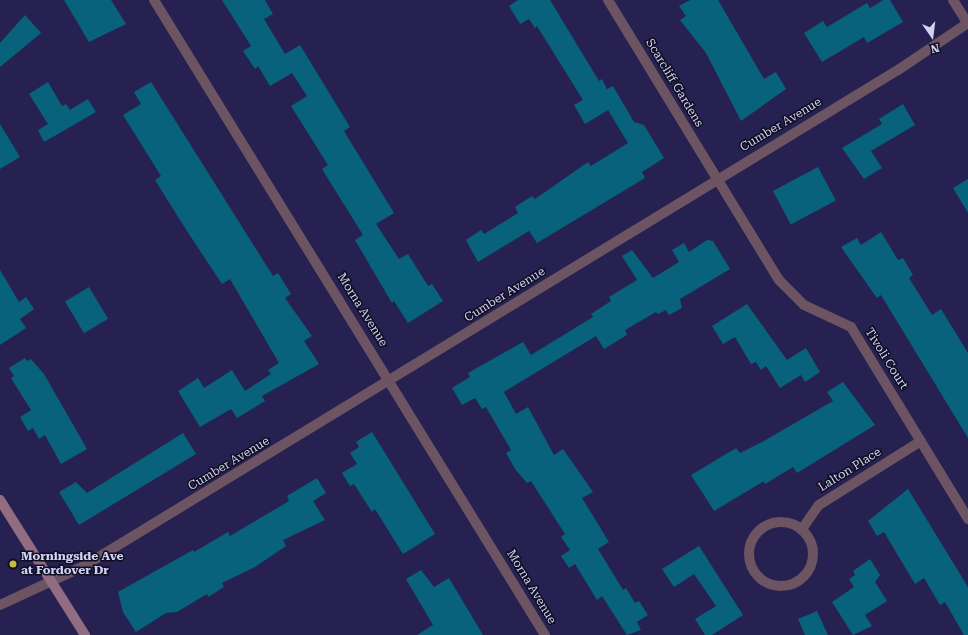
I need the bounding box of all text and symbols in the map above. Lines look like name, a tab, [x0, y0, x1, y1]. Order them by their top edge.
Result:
north arrow	[912, 16, 952, 56]
street label: Scarcliff Gardens	[642, 36, 706, 130]
text: N	[929, 41, 941, 55]
street label: Cumber Avenue	[738, 95, 824, 155]
street label: Cumber Avenue	[462, 264, 548, 326]
street label: Morna Avenue	[334, 271, 390, 349]
street label: Tivoli Court	[861, 326, 911, 392]
street label: Cumber Avenue	[186, 434, 272, 494]
street label: Lalton Place	[816, 445, 884, 495]
street label: Morna Avenue	[503, 547, 559, 627]
place label: Morningside Ave at Fordover Dr	[21, 550, 124, 578]
marker: Morningside Ave at Fordover Dr	[8, 559, 18, 569]

